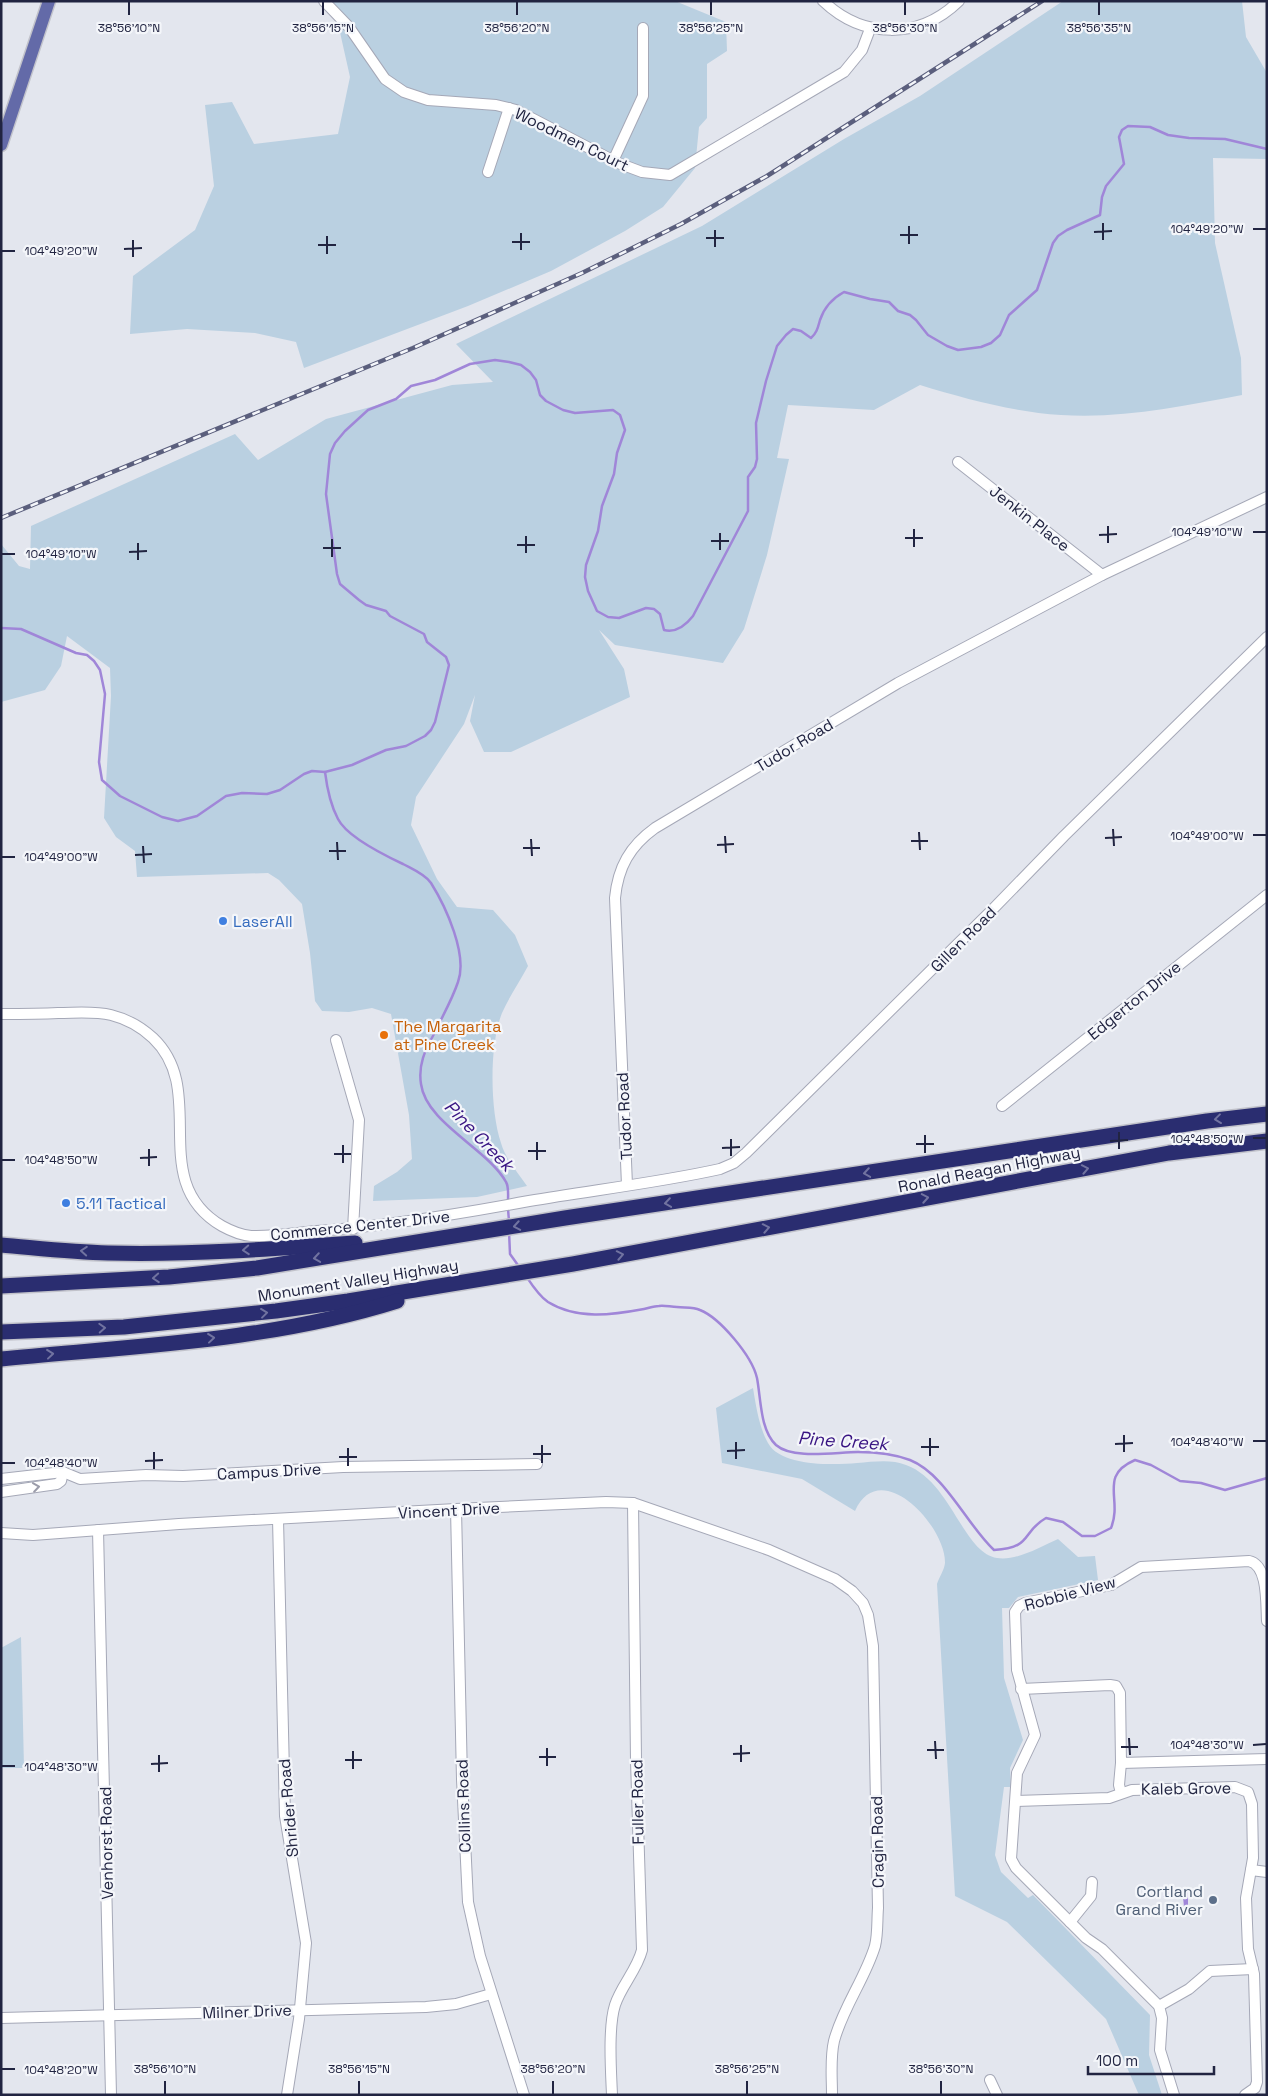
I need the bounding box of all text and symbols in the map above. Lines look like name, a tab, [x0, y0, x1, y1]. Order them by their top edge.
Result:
text: 38°56'10"N	[98, 20, 160, 36]
text: 38°56'15"N	[292, 20, 354, 36]
text: 38°56'20"N	[485, 20, 549, 36]
text: 38°56'25"N	[679, 20, 743, 36]
text: 38°56'30"N	[873, 20, 937, 36]
text: 38°56'35"N	[1067, 20, 1131, 36]
street label: Woodmen Court	[511, 103, 632, 176]
text: 104°49'20"W	[1170, 221, 1244, 237]
text: 104°49'20"W	[24, 243, 98, 259]
street label: Jenkin Place	[985, 480, 1074, 556]
text: 104°49'10"W	[1172, 524, 1243, 540]
text: 104°49'10"W	[26, 546, 97, 562]
street label: Tudor Road	[751, 714, 837, 777]
text: 104°49'00"W	[1170, 828, 1244, 844]
text: 104°49'00"W	[24, 849, 98, 865]
street label: Gillen Road	[926, 902, 1001, 977]
place label: LaserAll	[233, 911, 293, 932]
marker: LaserAll	[217, 915, 229, 927]
street label: Edgerton Drive	[1083, 956, 1185, 1045]
place label: The Margarita at Pine Creek	[394, 1016, 502, 1055]
marker: The Margarita at Pine Creek	[378, 1029, 390, 1041]
street label: Tudor Road	[612, 1072, 637, 1160]
water label: Pine Creek	[440, 1095, 521, 1178]
one-way arrow	[1214, 1113, 1222, 1124]
text: 104°48'50"W	[1170, 1131, 1244, 1147]
street label: Ronald Reagan Highway	[896, 1142, 1082, 1197]
text: 104°48'50"W	[24, 1152, 98, 1168]
one-way arrow	[1081, 1164, 1090, 1174]
one-way arrow	[863, 1167, 872, 1177]
place label: 5.11 Tactical	[76, 1193, 166, 1214]
one-way arrow	[921, 1194, 930, 1204]
marker: 5.11 Tactical	[60, 1197, 72, 1209]
one-way arrow	[664, 1197, 672, 1208]
street label: Commerce Center Drive	[269, 1206, 451, 1245]
one-way arrow	[513, 1221, 521, 1231]
one-way arrow	[761, 1223, 770, 1234]
one-way arrow	[242, 1245, 250, 1256]
one-way arrow	[79, 1246, 87, 1257]
one-way arrow	[616, 1251, 625, 1261]
one-way arrow	[313, 1253, 322, 1263]
street label: Monument Valley Highway	[256, 1254, 460, 1307]
one-way arrow	[152, 1272, 160, 1283]
one-way arrow	[260, 1308, 268, 1319]
one-way arrow	[99, 1322, 107, 1333]
one-way arrow	[208, 1333, 216, 1344]
one-way arrow	[46, 1349, 54, 1360]
water label: Pine Creek	[797, 1426, 891, 1455]
text: 104°48'40"W	[1170, 1434, 1244, 1450]
text: 104°48'40"W	[24, 1455, 98, 1471]
street label: Campus Drive	[216, 1458, 322, 1485]
one-way arrow	[32, 1482, 40, 1493]
street label: Vincent Drive	[398, 1497, 501, 1524]
street label: Robbie View	[1022, 1571, 1118, 1616]
text: 104°48'30"W	[1170, 1737, 1244, 1753]
street label: Shrider Road	[274, 1758, 303, 1858]
text: 104°48'30"W	[24, 1759, 98, 1775]
street label: Collins Road	[451, 1759, 476, 1853]
street label: Fuller Road	[626, 1759, 649, 1845]
street label: Kaleb Grove	[1141, 1777, 1231, 1800]
street label: Venhorst Road	[95, 1786, 118, 1900]
street label: Cragin Road	[866, 1796, 889, 1888]
place label: Cortland Grand River	[1115, 1881, 1203, 1920]
marker: Cortland Grand River	[1207, 1894, 1219, 1906]
street label: Milner Drive	[202, 1999, 292, 2024]
scale bar	[1088, 2044, 1214, 2076]
text: 100 m	[1096, 2051, 1138, 2070]
text: 38°56'10"N	[134, 2061, 196, 2077]
text: 38°56'15"N	[328, 2061, 390, 2077]
text: 38°56'20"N	[521, 2061, 585, 2077]
text: 38°56'25"N	[715, 2061, 779, 2077]
text: 38°56'30"N	[909, 2061, 973, 2077]
text: 104°48'20"W	[24, 2062, 98, 2078]

